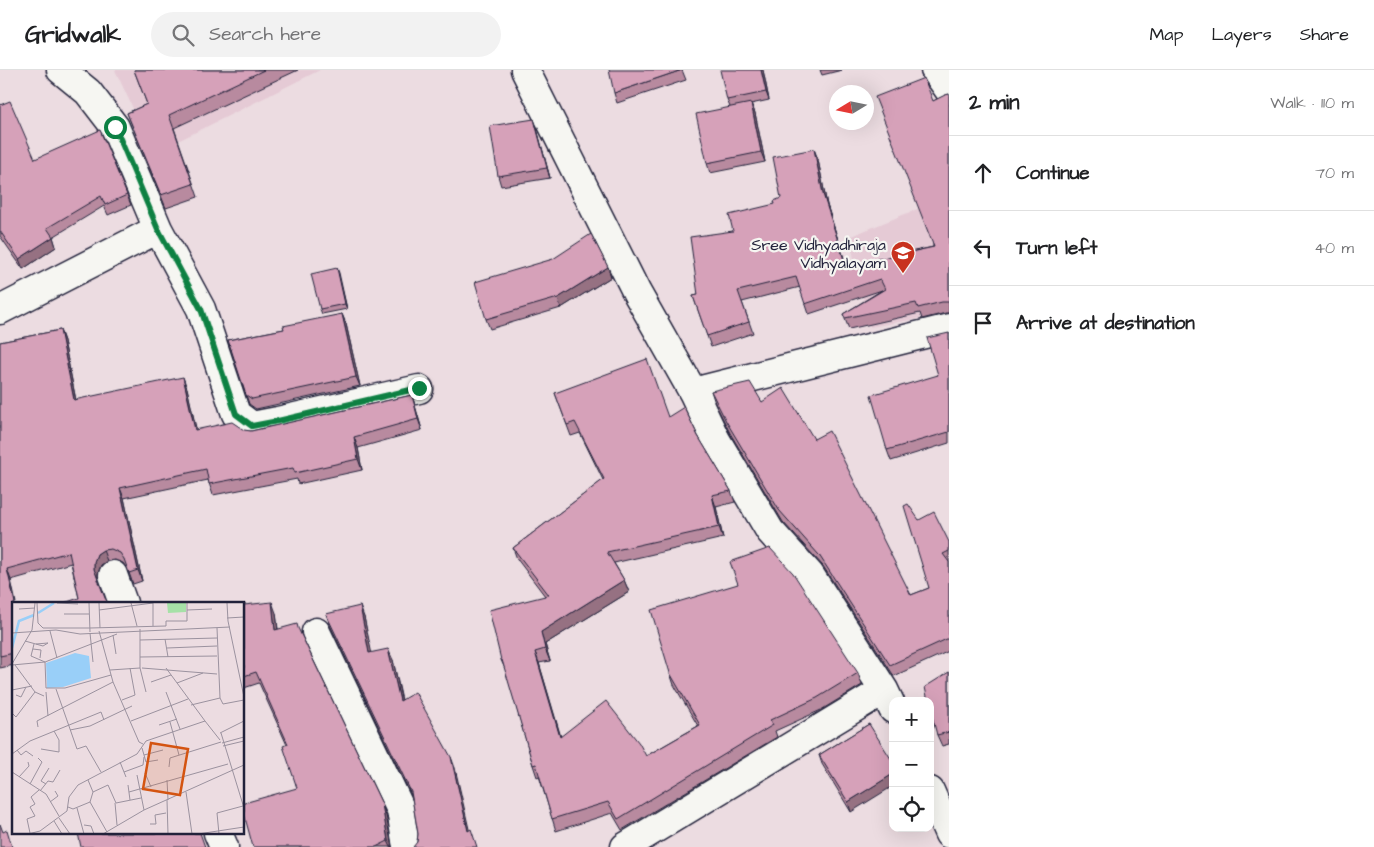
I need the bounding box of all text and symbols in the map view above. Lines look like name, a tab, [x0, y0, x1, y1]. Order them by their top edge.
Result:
search box	[151, 12, 501, 57]
text: Gridwalk	[25, 18, 121, 52]
icon: search	[169, 21, 197, 49]
text: Search here	[209, 21, 321, 48]
text: Map	[1149, 22, 1183, 47]
text: Layers	[1211, 22, 1272, 47]
text: Share	[1300, 22, 1349, 47]
north arrow	[829, 85, 874, 130]
text: 2 min	[969, 88, 1019, 117]
text: Walk · 110 m	[1270, 92, 1354, 114]
route start	[104, 116, 127, 139]
icon: ahead	[969, 159, 997, 187]
text: Continue	[1016, 160, 1090, 187]
text: 70 m	[1315, 162, 1354, 184]
place label: Sree Vidhyadhiraja Vidhyalayam	[751, 234, 887, 275]
icon: left	[969, 234, 997, 262]
text: Turn left	[1016, 235, 1097, 262]
text: 40 m	[1314, 237, 1354, 259]
school or university icon: Sree Vidhyadhiraja Vidhyalayam	[890, 240, 916, 274]
icon: arrive	[969, 309, 997, 337]
text: Arrive at destination	[1016, 310, 1195, 337]
route end	[408, 377, 431, 400]
inset map	[12, 602, 245, 834]
map controls	[889, 697, 934, 832]
button: +	[889, 697, 934, 742]
button: −	[889, 742, 934, 787]
button: locate	[889, 787, 934, 832]

